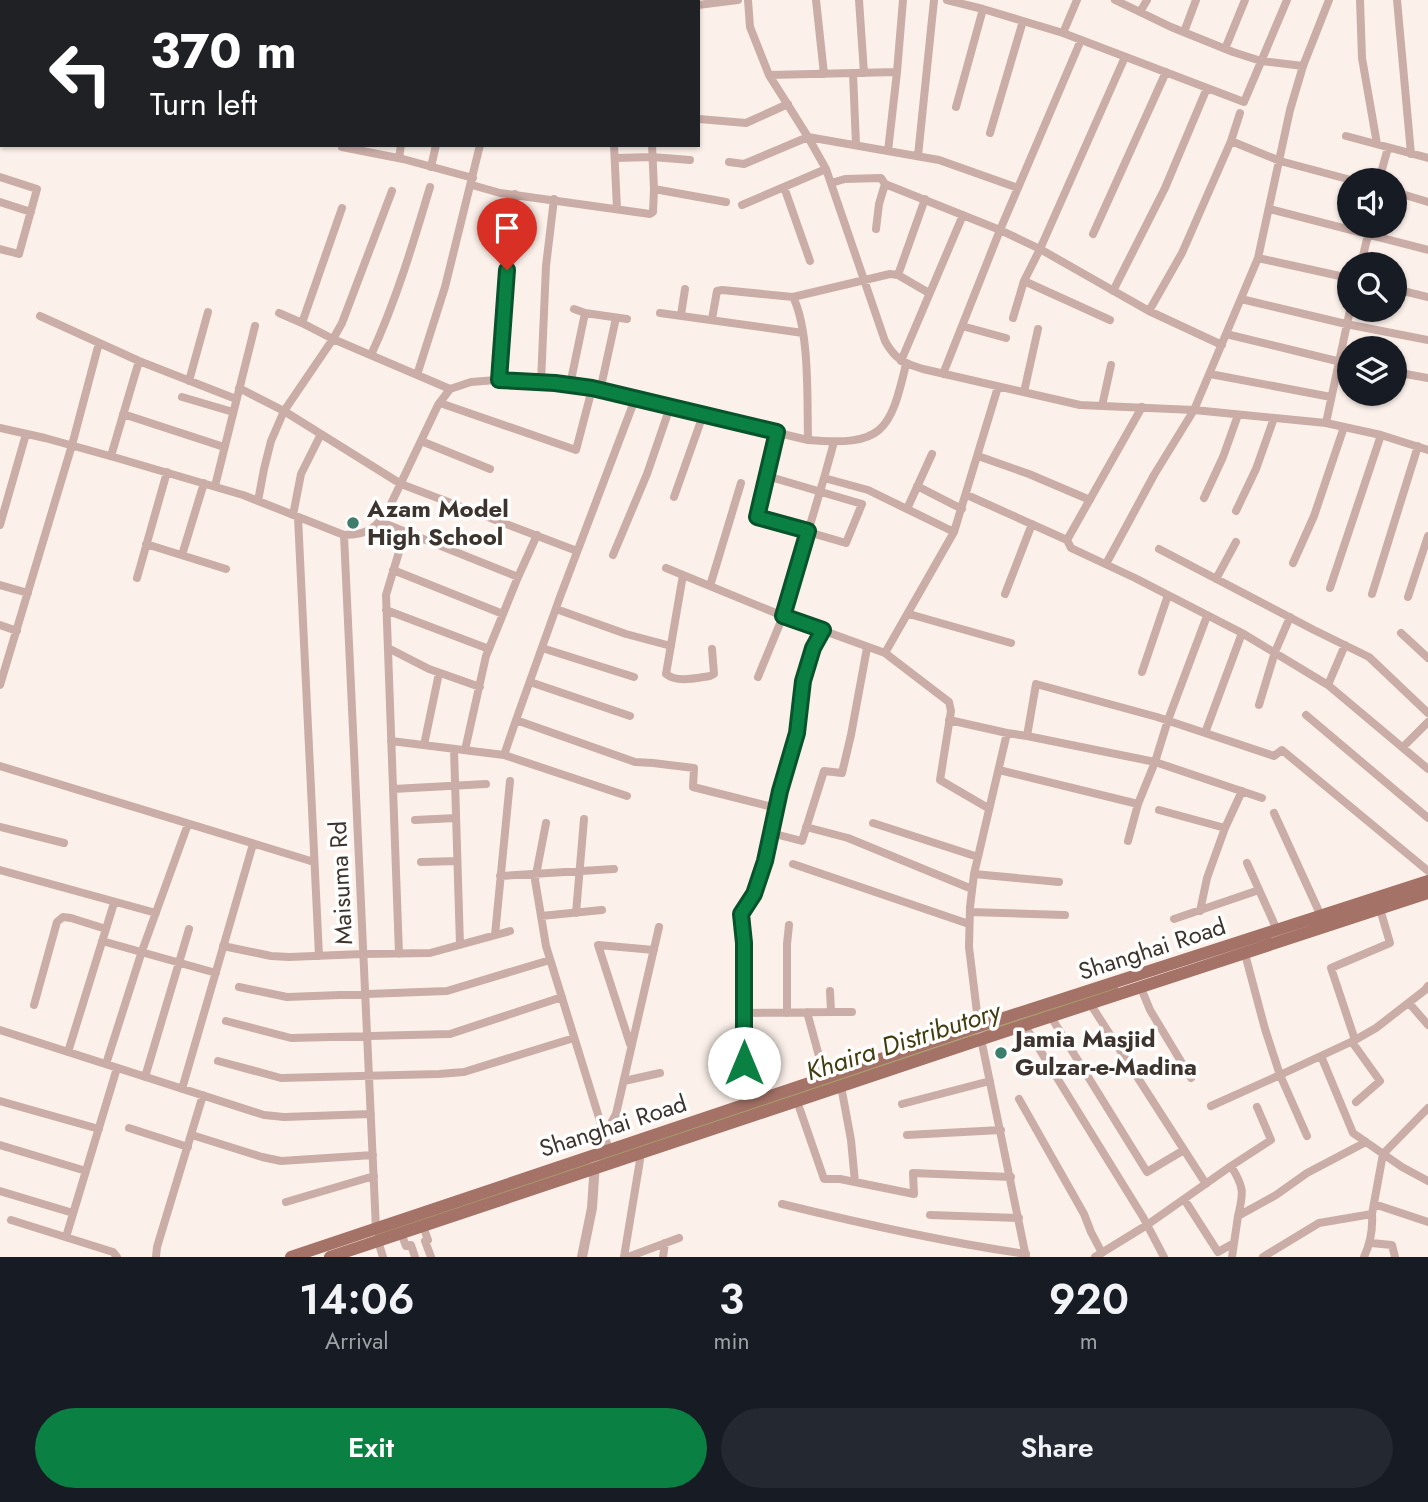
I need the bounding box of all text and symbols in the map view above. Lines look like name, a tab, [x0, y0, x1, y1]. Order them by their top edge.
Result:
text: 370 m	[150, 16, 297, 86]
icon: left	[35, 28, 126, 119]
text: Turn left	[150, 81, 257, 127]
map controls	[1337, 168, 1407, 406]
button: sound	[1337, 168, 1407, 238]
pin	[477, 198, 537, 270]
icon: arrive	[488, 209, 526, 247]
button: search	[1337, 252, 1407, 322]
button: layers	[1337, 336, 1407, 406]
place label: Azam Model High School	[366, 491, 509, 554]
marker: Azam Model High School	[345, 515, 361, 531]
street label: Maisuma Rd	[320, 820, 361, 946]
street label: Shanghai Road	[1074, 908, 1230, 989]
water label: Khaira Distributory	[801, 991, 1007, 1090]
place label: Jamia Masjid Gulzar-e-Madina	[1011, 1021, 1197, 1084]
position arrow	[707, 1026, 781, 1100]
marker: Jamia Masjid Gulzar-e-Madina	[993, 1045, 1009, 1061]
street label: Shanghai Road	[535, 1085, 691, 1166]
text: 14:06	[299, 1269, 415, 1330]
text: 3	[719, 1269, 744, 1330]
text: 920	[1049, 1269, 1129, 1330]
text: Arrival	[325, 1324, 389, 1358]
text: min	[714, 1324, 750, 1358]
text: m	[1080, 1324, 1098, 1358]
button: Exit	[35, 1408, 707, 1488]
button: Share	[721, 1408, 1393, 1488]

